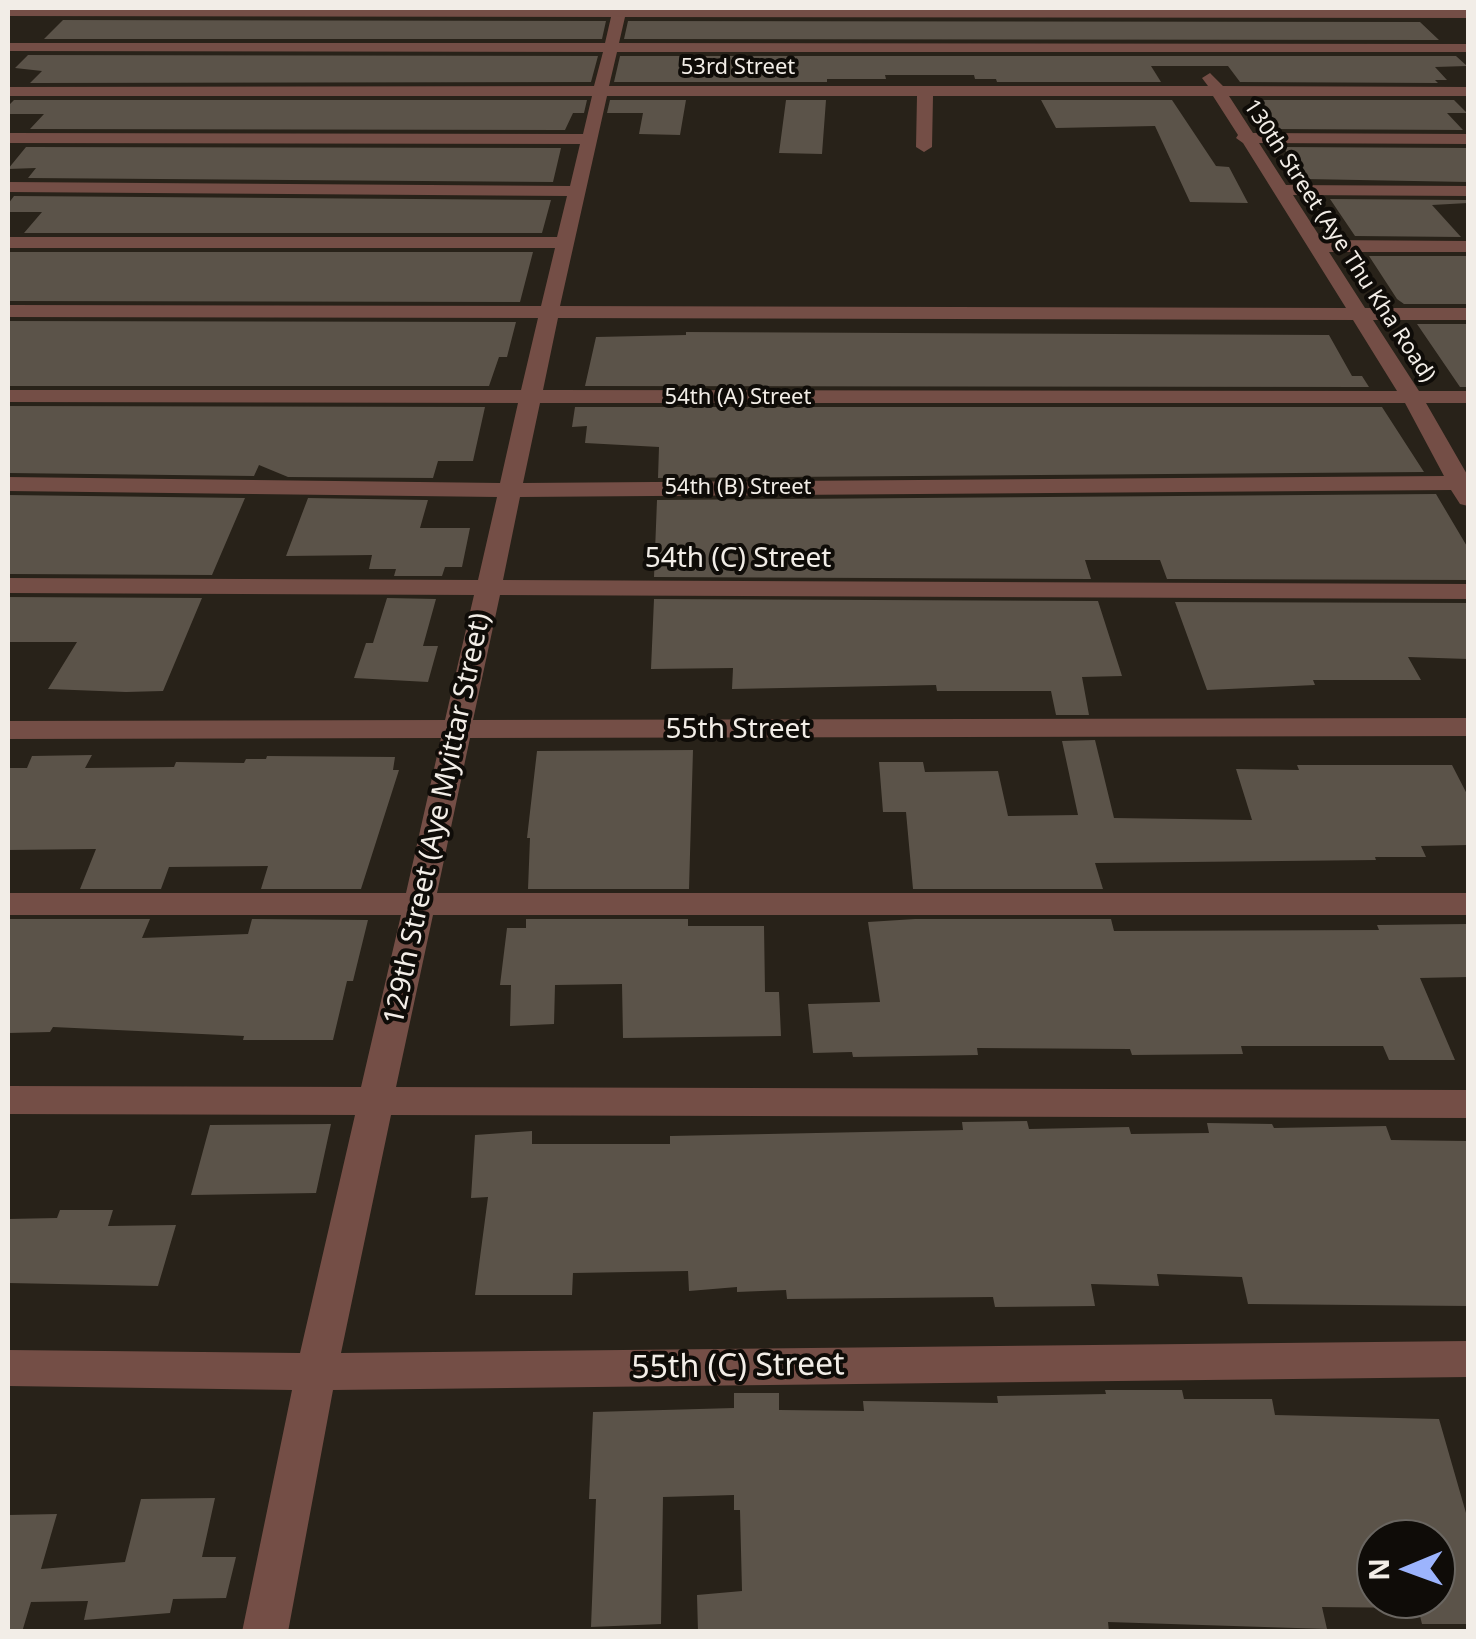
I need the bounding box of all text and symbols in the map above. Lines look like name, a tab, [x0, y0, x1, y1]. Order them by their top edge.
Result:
street label: 53rd Street	[681, 55, 795, 81]
street label: 130th Street (Aye Thu Kha Road)	[1238, 95, 1440, 387]
street label: 54th (A) Street	[665, 385, 811, 411]
street label: 54th (B) Street	[664, 475, 812, 501]
street label: 54th (C) Street	[645, 542, 831, 576]
street label: 129th Street (Aye Myittar Street)	[378, 610, 498, 1028]
street label: 55th Street	[666, 713, 810, 747]
street label: 55th (C) Street	[631, 1346, 845, 1388]
north arrow	[1356, 1519, 1456, 1619]
text: N	[1359, 1558, 1397, 1581]

